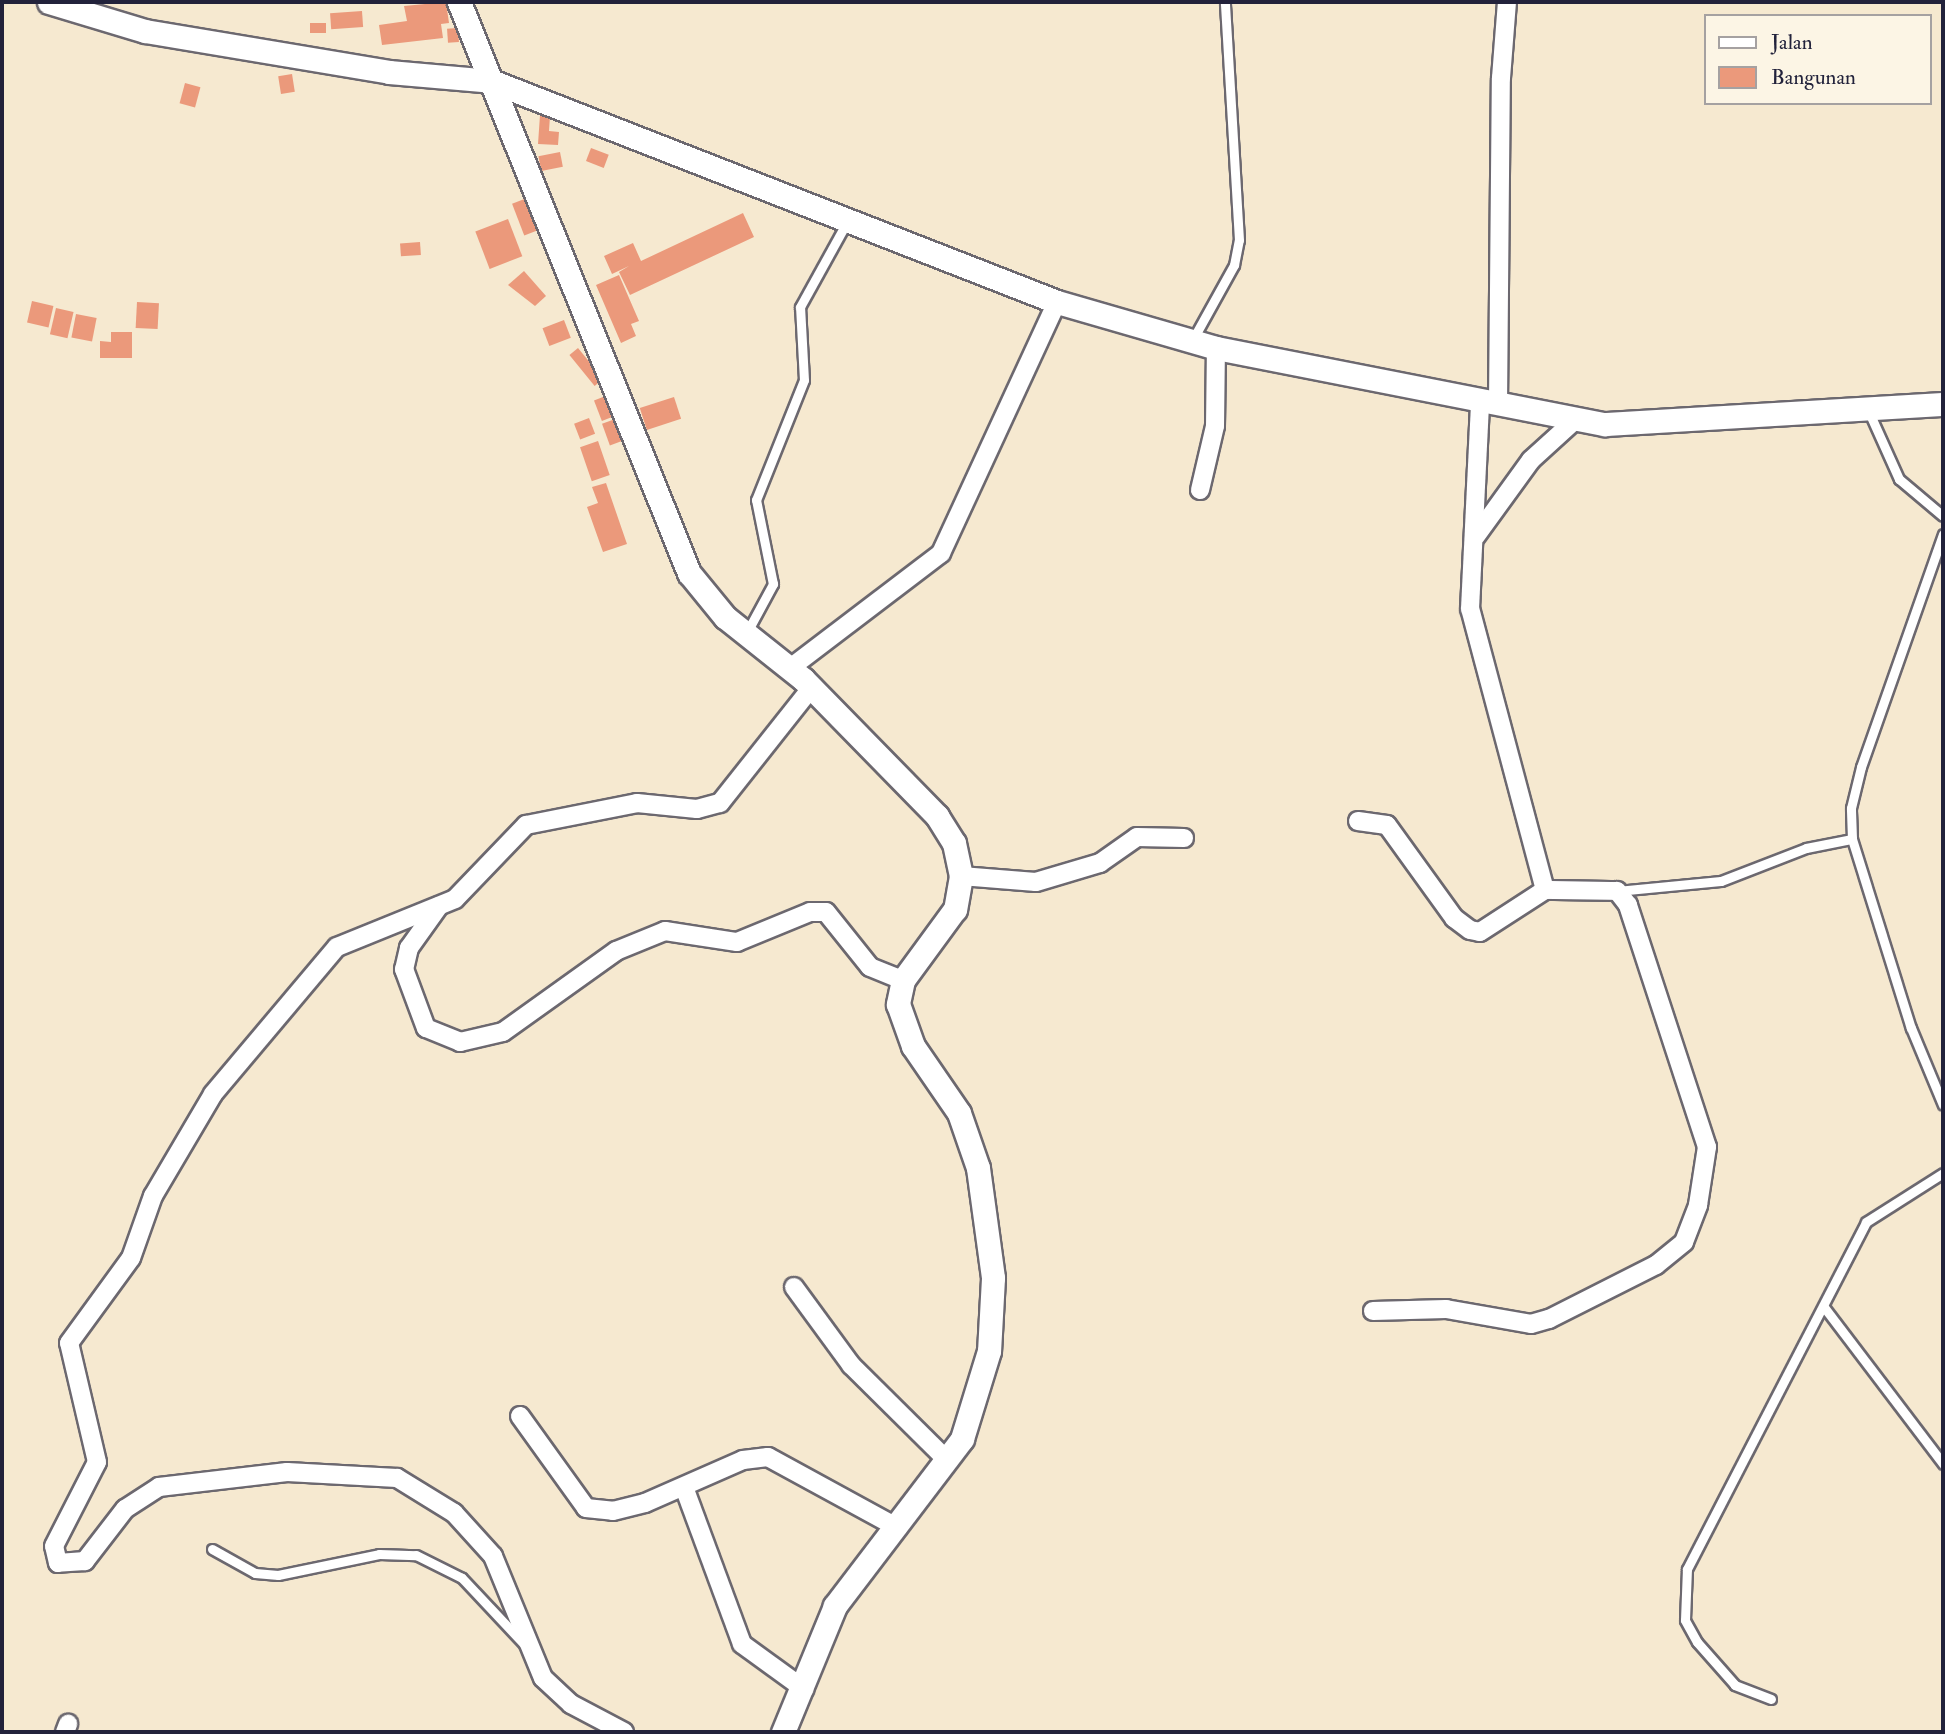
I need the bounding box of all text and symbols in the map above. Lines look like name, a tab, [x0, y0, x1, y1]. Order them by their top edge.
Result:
legend	[1703, 14, 1931, 105]
text: Jalan	[1771, 29, 1813, 56]
text: Bangunan	[1771, 64, 1856, 91]

